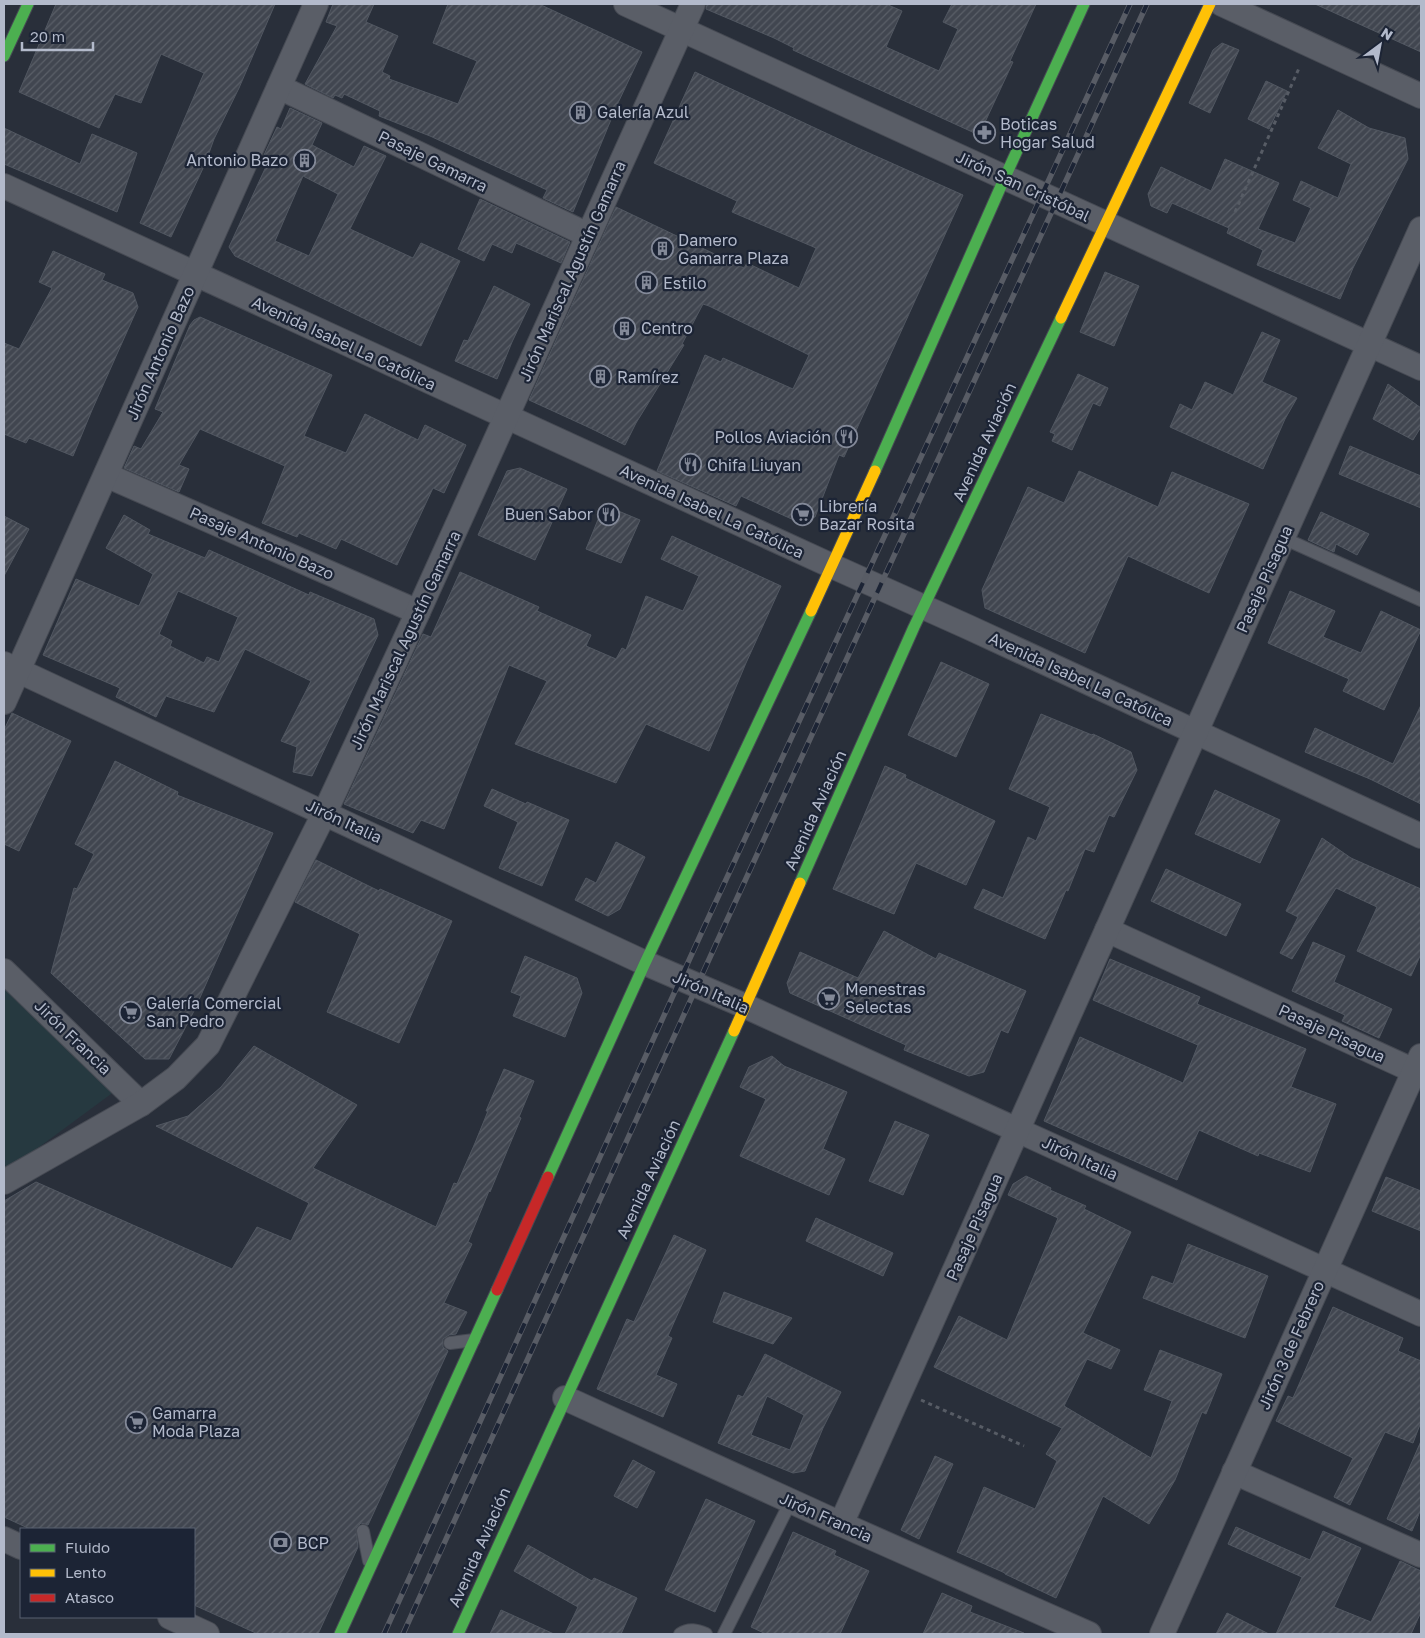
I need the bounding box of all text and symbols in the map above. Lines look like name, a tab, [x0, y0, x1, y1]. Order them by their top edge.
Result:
scale bar	[22, 20, 94, 52]
north arrow	[1355, 20, 1405, 70]
text: N	[1378, 24, 1396, 44]
text: 20 m	[30, 27, 65, 45]
building icon: Galería Azul	[569, 100, 593, 124]
place label: Galería Azul	[597, 102, 689, 122]
place label: Boticas Hogar Salud	[1000, 114, 1095, 152]
pharmacy icon: Boticas Hogar Salud	[972, 121, 996, 145]
street label: Pasaje Gamarra	[375, 126, 491, 196]
street label: Jirón San Cristóbal	[953, 146, 1093, 226]
building icon: Antonio Bazo	[292, 148, 316, 172]
place label: Antonio Bazo	[186, 150, 288, 170]
street label: Jirón Mariscal Agustín Gamarra	[514, 158, 630, 384]
place label: Damero Gamarra Plaza	[678, 230, 789, 268]
building icon: Damero Gamarra Plaza	[650, 237, 674, 261]
building icon: Estilo	[635, 271, 659, 295]
place label: Estilo	[663, 273, 707, 293]
street label: Jirón Antonio Bazo	[122, 283, 198, 423]
street label: Avenida Isabel La Católica	[249, 292, 439, 394]
building icon: Centro	[613, 316, 637, 340]
place label: Centro	[641, 318, 693, 338]
building icon: Ramírez	[589, 365, 613, 389]
place label: Ramírez	[617, 367, 679, 387]
street label: Avenida Aviación	[948, 379, 1020, 505]
restaurant icon: Pollos Aviación	[835, 425, 859, 449]
place label: Pollos Aviación	[714, 427, 831, 447]
restaurant icon: Chifa Liuyan	[679, 453, 703, 477]
place label: Chifa Liuyan	[707, 455, 801, 475]
street label: Avenida Isabel La Católica	[617, 460, 807, 562]
place label: Librería Bazar Rosita	[819, 496, 915, 534]
street label: Pasaje Antonio Bazo	[187, 502, 337, 584]
restaurant icon: Buen Sabor	[597, 502, 621, 526]
supermarket icon: Librería Bazar Rosita	[791, 503, 815, 527]
place label: Buen Sabor	[505, 504, 593, 524]
street label: Pasaje Pisagua	[1231, 522, 1297, 636]
street label: Jirón Mariscal Agustín Gamarra	[345, 527, 465, 753]
street label: Avenida Isabel La Católica	[986, 628, 1176, 730]
street label: Avenida Aviación	[780, 747, 850, 873]
street label: Jirón Italia	[303, 795, 385, 847]
street label: Jirón Italia	[670, 966, 752, 1018]
place label: Menestras Selectas	[845, 979, 926, 1017]
supermarket icon: Menestras Selectas	[817, 986, 841, 1010]
place label: Galería Comercial San Pedro	[146, 993, 281, 1031]
street label: Jirón Francia	[30, 995, 116, 1079]
supermarket icon: Galería Comercial San Pedro	[118, 1000, 142, 1024]
street label: Pasaje Pisagua	[1276, 1000, 1388, 1066]
street label: Avenida Aviación	[612, 1116, 684, 1242]
street label: Jirón Italia	[1039, 1132, 1121, 1184]
street label: Pasaje Pisagua	[941, 1170, 1007, 1284]
street label: Jirón 3 de Febrero	[1254, 1278, 1328, 1412]
place label: Gamarra Moda Plaza	[152, 1403, 240, 1441]
supermarket icon: Gamarra Moda Plaza	[124, 1410, 148, 1434]
street label: Avenida Aviación	[444, 1484, 514, 1610]
street label: Jirón Francia	[777, 1488, 875, 1546]
legend	[20, 1528, 195, 1618]
bank icon: BCP	[269, 1531, 293, 1555]
place label: BCP	[297, 1533, 329, 1553]
text: Fluido	[65, 1538, 110, 1556]
text: Lento	[65, 1563, 106, 1581]
text: Atasco	[65, 1588, 114, 1606]

